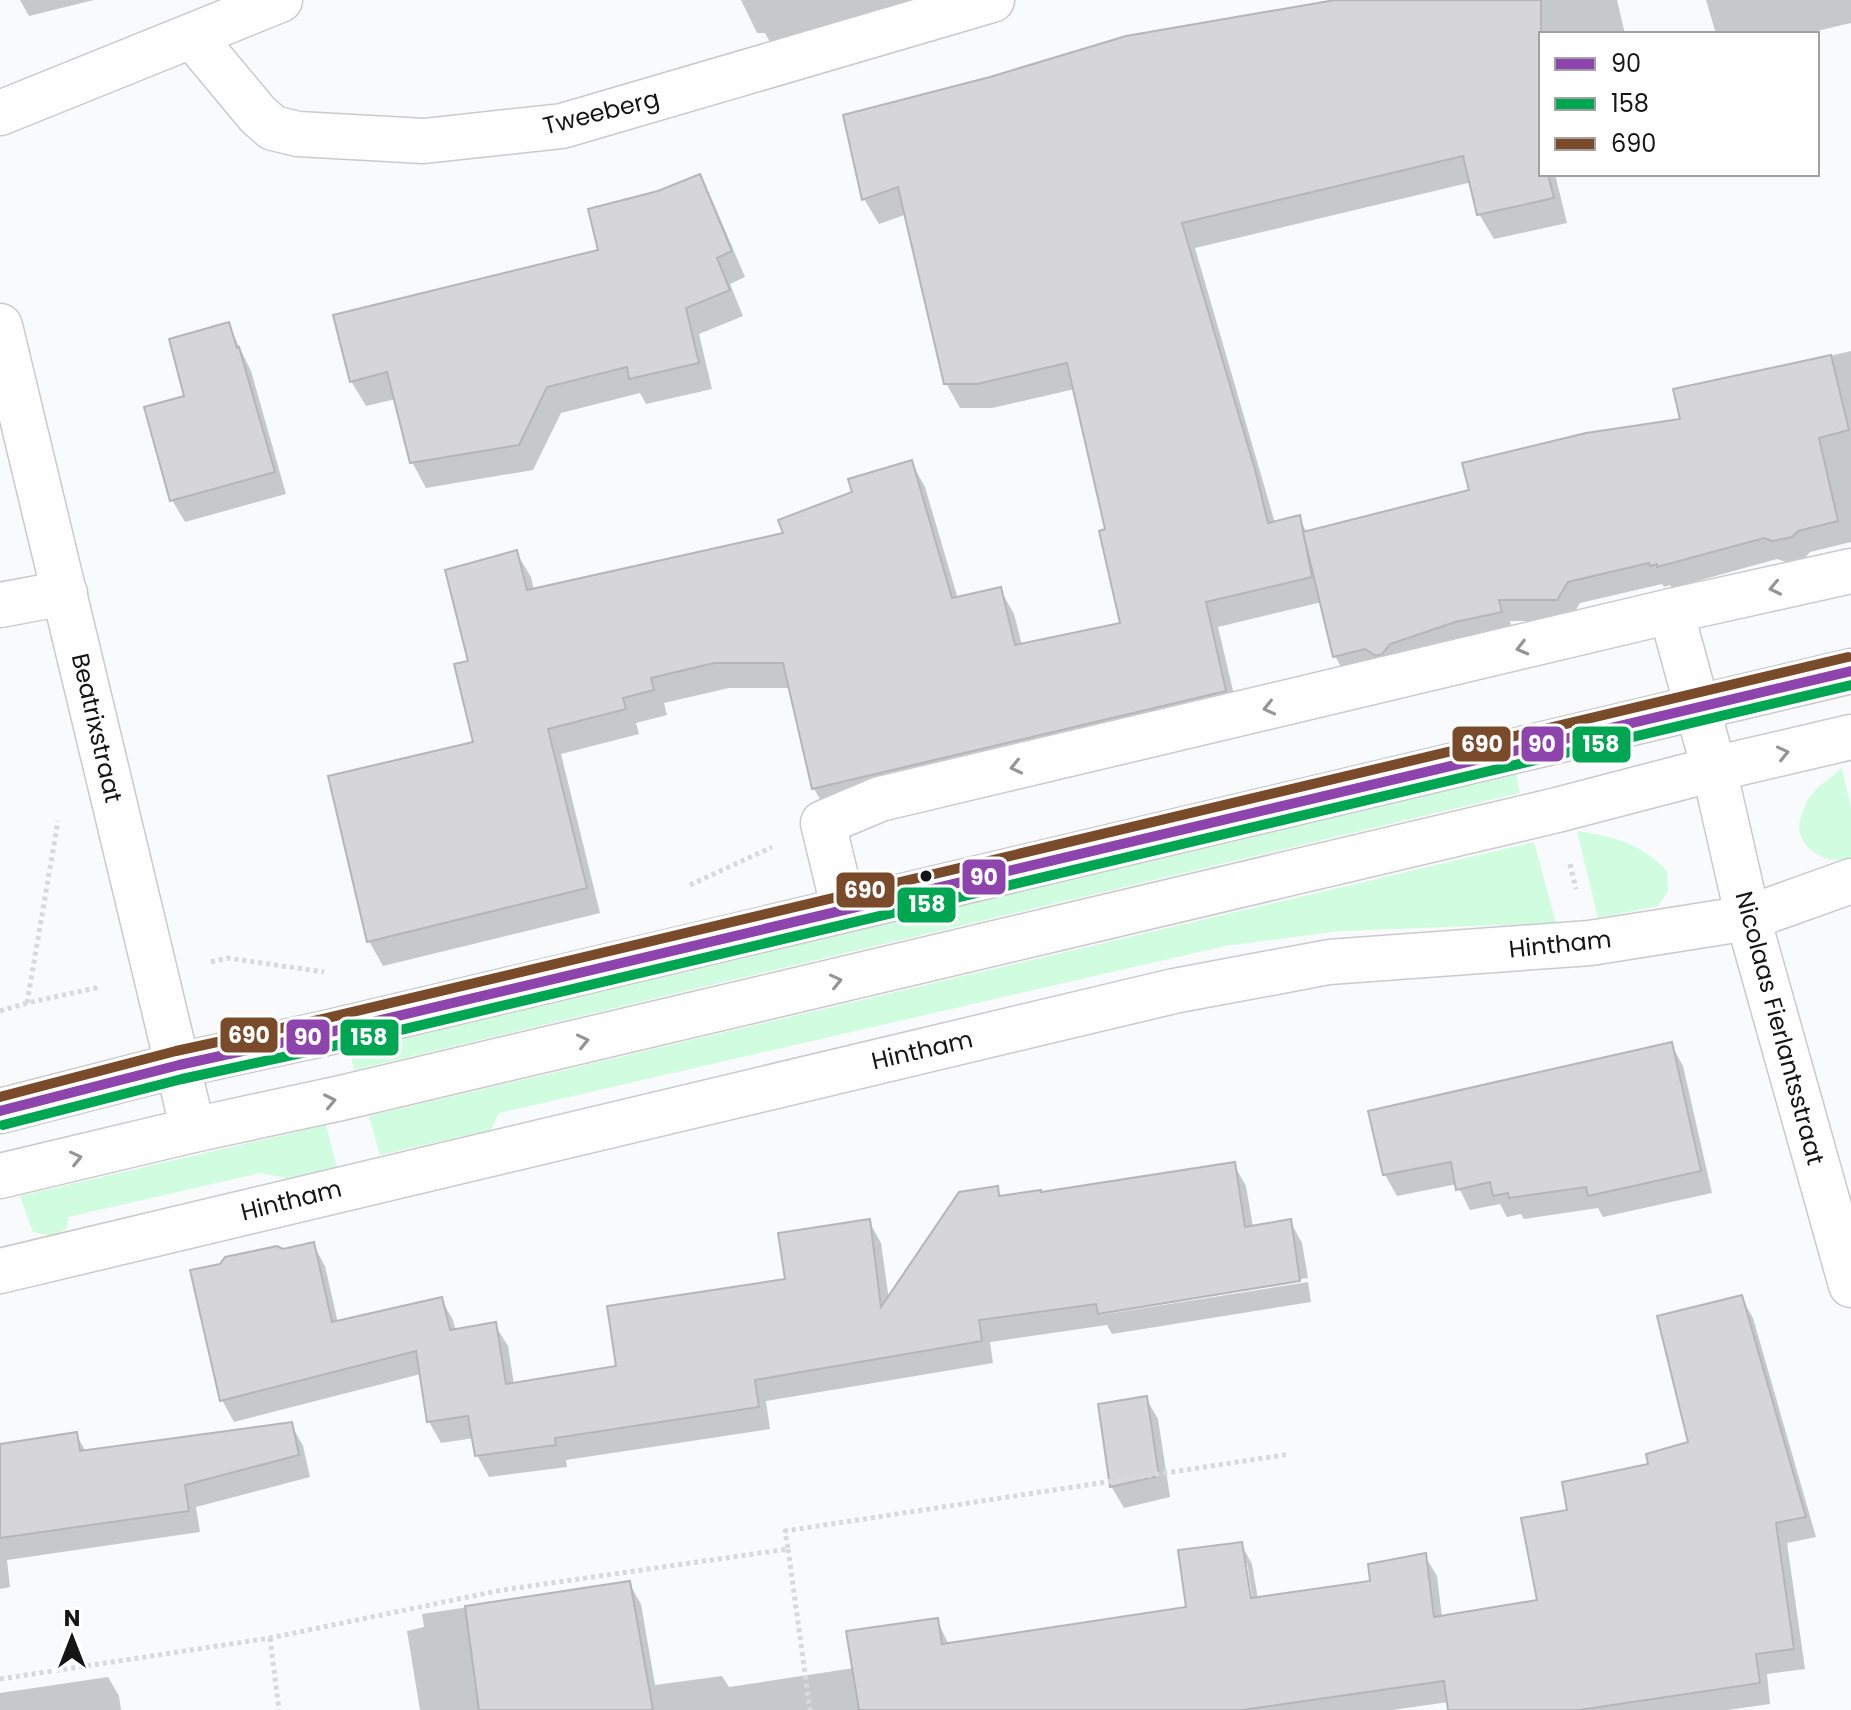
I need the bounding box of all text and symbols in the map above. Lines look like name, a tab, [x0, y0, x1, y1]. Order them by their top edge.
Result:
legend	[1539, 32, 1819, 176]
text: 90	[1611, 47, 1641, 80]
street label: Tweeberg	[539, 82, 663, 142]
text: 158	[1611, 87, 1649, 120]
text: 690	[1611, 127, 1656, 160]
one-way arrow	[1769, 579, 1782, 596]
one-way arrow	[1515, 638, 1529, 655]
street label: Beatrixstraat	[64, 650, 130, 806]
one-way arrow	[1262, 698, 1276, 715]
line badge: 690	[1451, 725, 1512, 763]
line badge: 90	[1520, 725, 1565, 763]
line badge: 158	[1571, 725, 1632, 764]
text: 690	[1461, 729, 1503, 760]
text: 90	[1528, 729, 1556, 760]
text: 158	[1583, 729, 1619, 760]
one-way arrow	[1775, 745, 1789, 762]
one-way arrow	[1009, 758, 1023, 775]
line badge: 90	[961, 858, 1007, 896]
text: 90	[970, 862, 998, 893]
unlabelled marker	[918, 868, 934, 884]
line badge: 690	[835, 871, 896, 909]
text: 690	[844, 875, 886, 906]
line badge: 158	[896, 886, 957, 924]
street label: Nicolaas Fierlantsstraat	[1728, 888, 1832, 1168]
text: 158	[909, 889, 945, 920]
street label: Hintham	[1507, 922, 1613, 966]
one-way arrow	[828, 973, 842, 990]
line badge: 690	[219, 1016, 279, 1054]
line badge: 90	[285, 1018, 331, 1056]
line badge: 158	[339, 1018, 400, 1057]
text: 690	[228, 1020, 270, 1051]
text: 90	[294, 1022, 322, 1053]
text: 158	[351, 1022, 387, 1053]
street label: Hintham	[868, 1022, 976, 1078]
one-way arrow	[575, 1033, 589, 1050]
one-way arrow	[322, 1093, 336, 1110]
one-way arrow	[68, 1150, 82, 1167]
street label: Hintham	[237, 1172, 345, 1228]
north arrow	[32, 1598, 112, 1678]
text: N	[64, 1603, 80, 1634]

